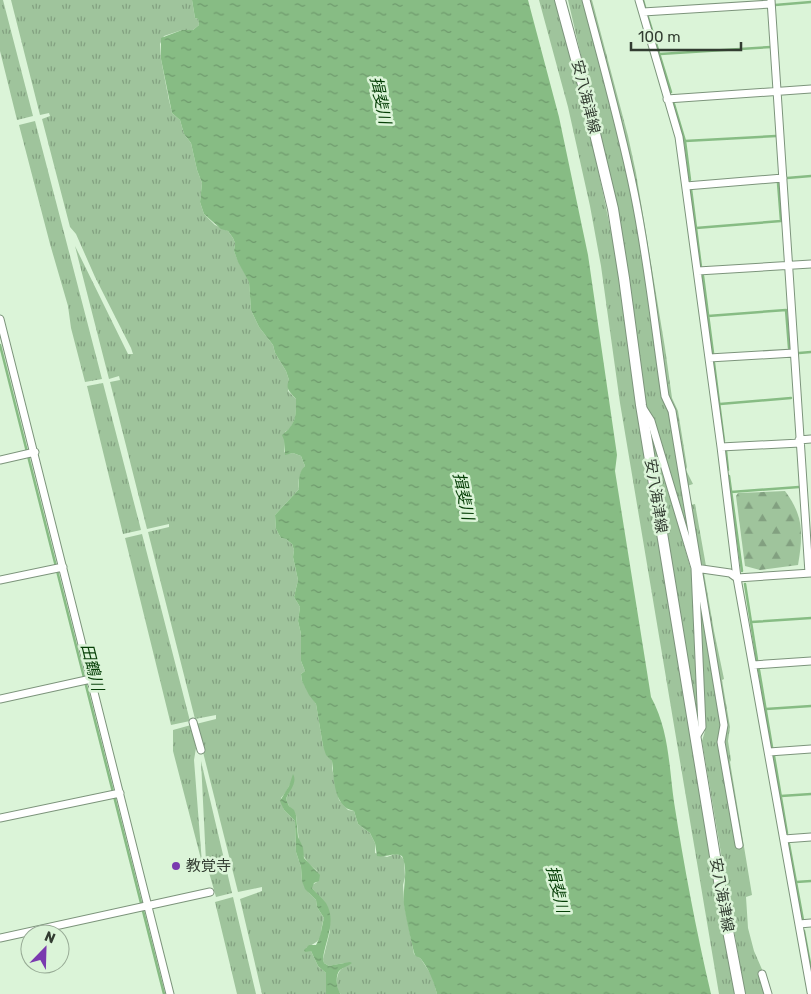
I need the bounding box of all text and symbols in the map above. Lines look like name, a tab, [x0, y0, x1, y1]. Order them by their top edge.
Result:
scale bar	[631, 20, 741, 52]
text: 100 m	[638, 28, 680, 46]
street label: 安八海津線	[568, 58, 604, 136]
water label: 揖斐川	[366, 75, 395, 128]
street label: 安八海津線	[641, 458, 671, 534]
water label: 揖斐川	[449, 471, 478, 524]
water label: 田鶴川	[77, 642, 108, 695]
street label: 安八海津線	[707, 856, 737, 934]
place label: 教覚寺	[186, 857, 231, 875]
marker: 教覚寺	[170, 860, 182, 872]
water label: 揖斐川	[542, 864, 573, 917]
north arrow	[20, 924, 70, 974]
text: N	[42, 928, 58, 947]

